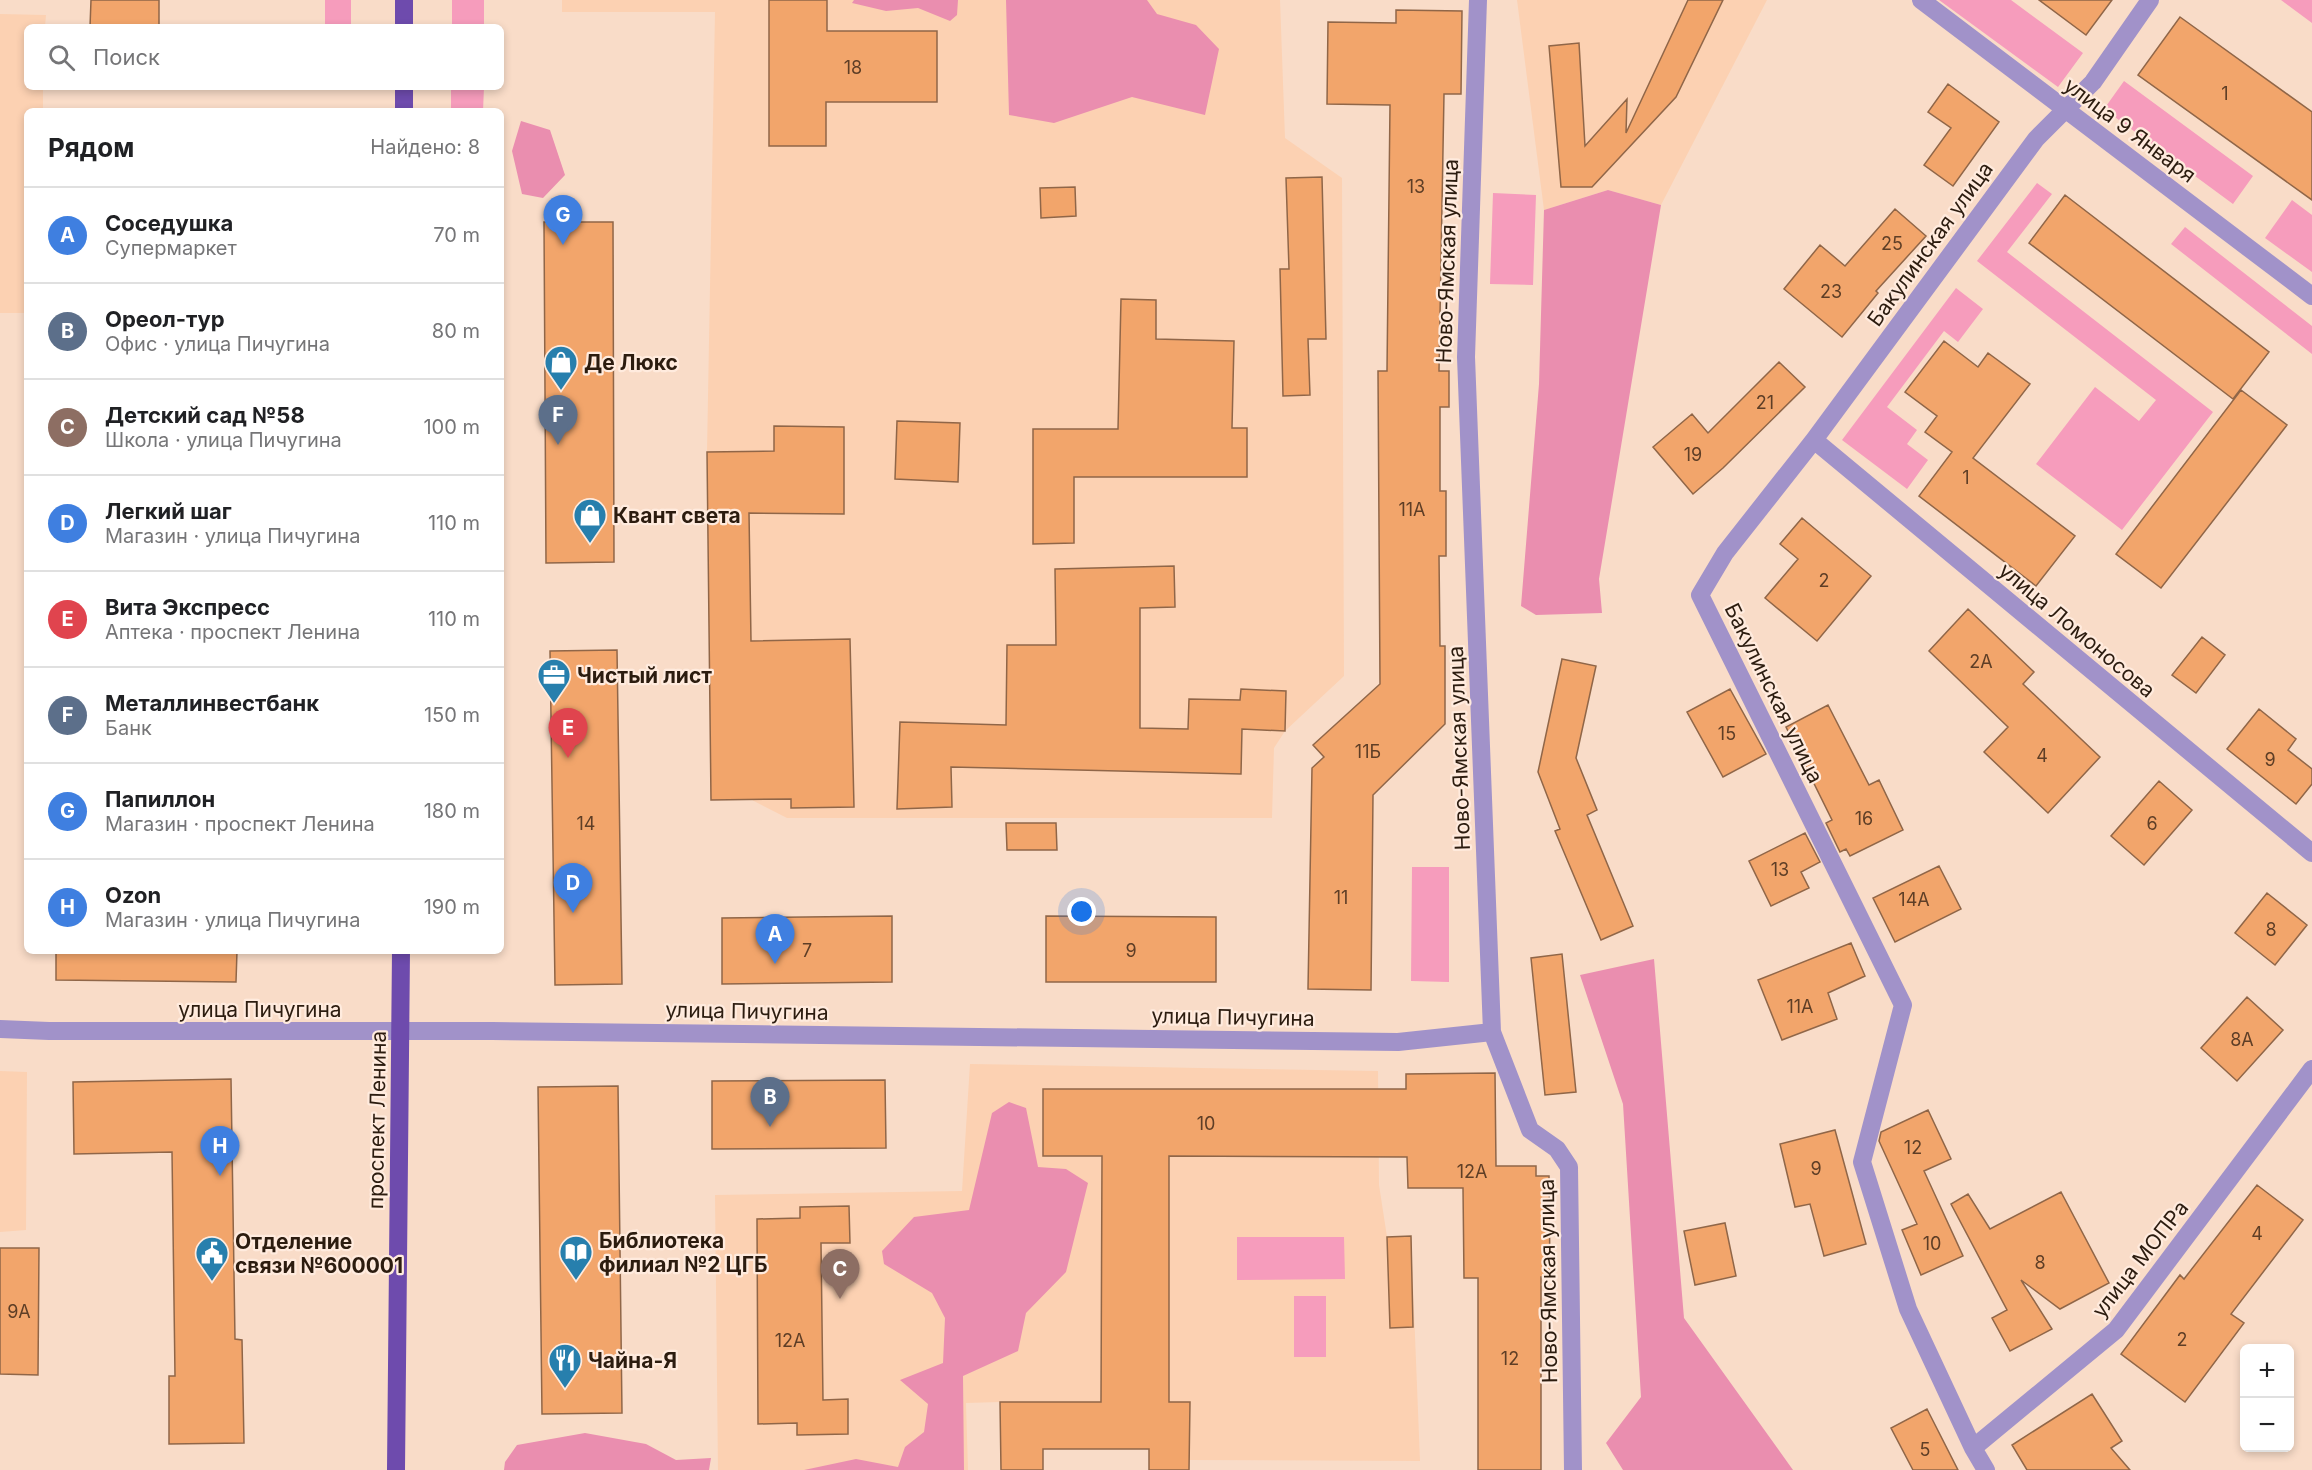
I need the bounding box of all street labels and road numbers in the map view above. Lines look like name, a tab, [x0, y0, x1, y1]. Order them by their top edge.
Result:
street label: улица 9 Января	[2059, 72, 2201, 188]
street label: Бакулинская улица	[1862, 157, 1998, 331]
street label: Ново-Ямская улица	[1431, 158, 1463, 364]
street label: улица Ломоносова	[1994, 557, 2160, 703]
street label: Бакулинская улица	[1720, 599, 1828, 787]
street label: Ново-Ямская улица	[1443, 645, 1475, 851]
street label: улица Пичугина	[178, 997, 342, 1022]
street label: улица Пичугина	[665, 997, 829, 1025]
street label: улица Пичугина	[1151, 1003, 1315, 1031]
street label: проспект Ленина	[363, 1031, 391, 1209]
street label: Ново-Ямская улица	[1534, 1179, 1562, 1383]
street label: улица МОПРа	[2087, 1196, 2193, 1322]

